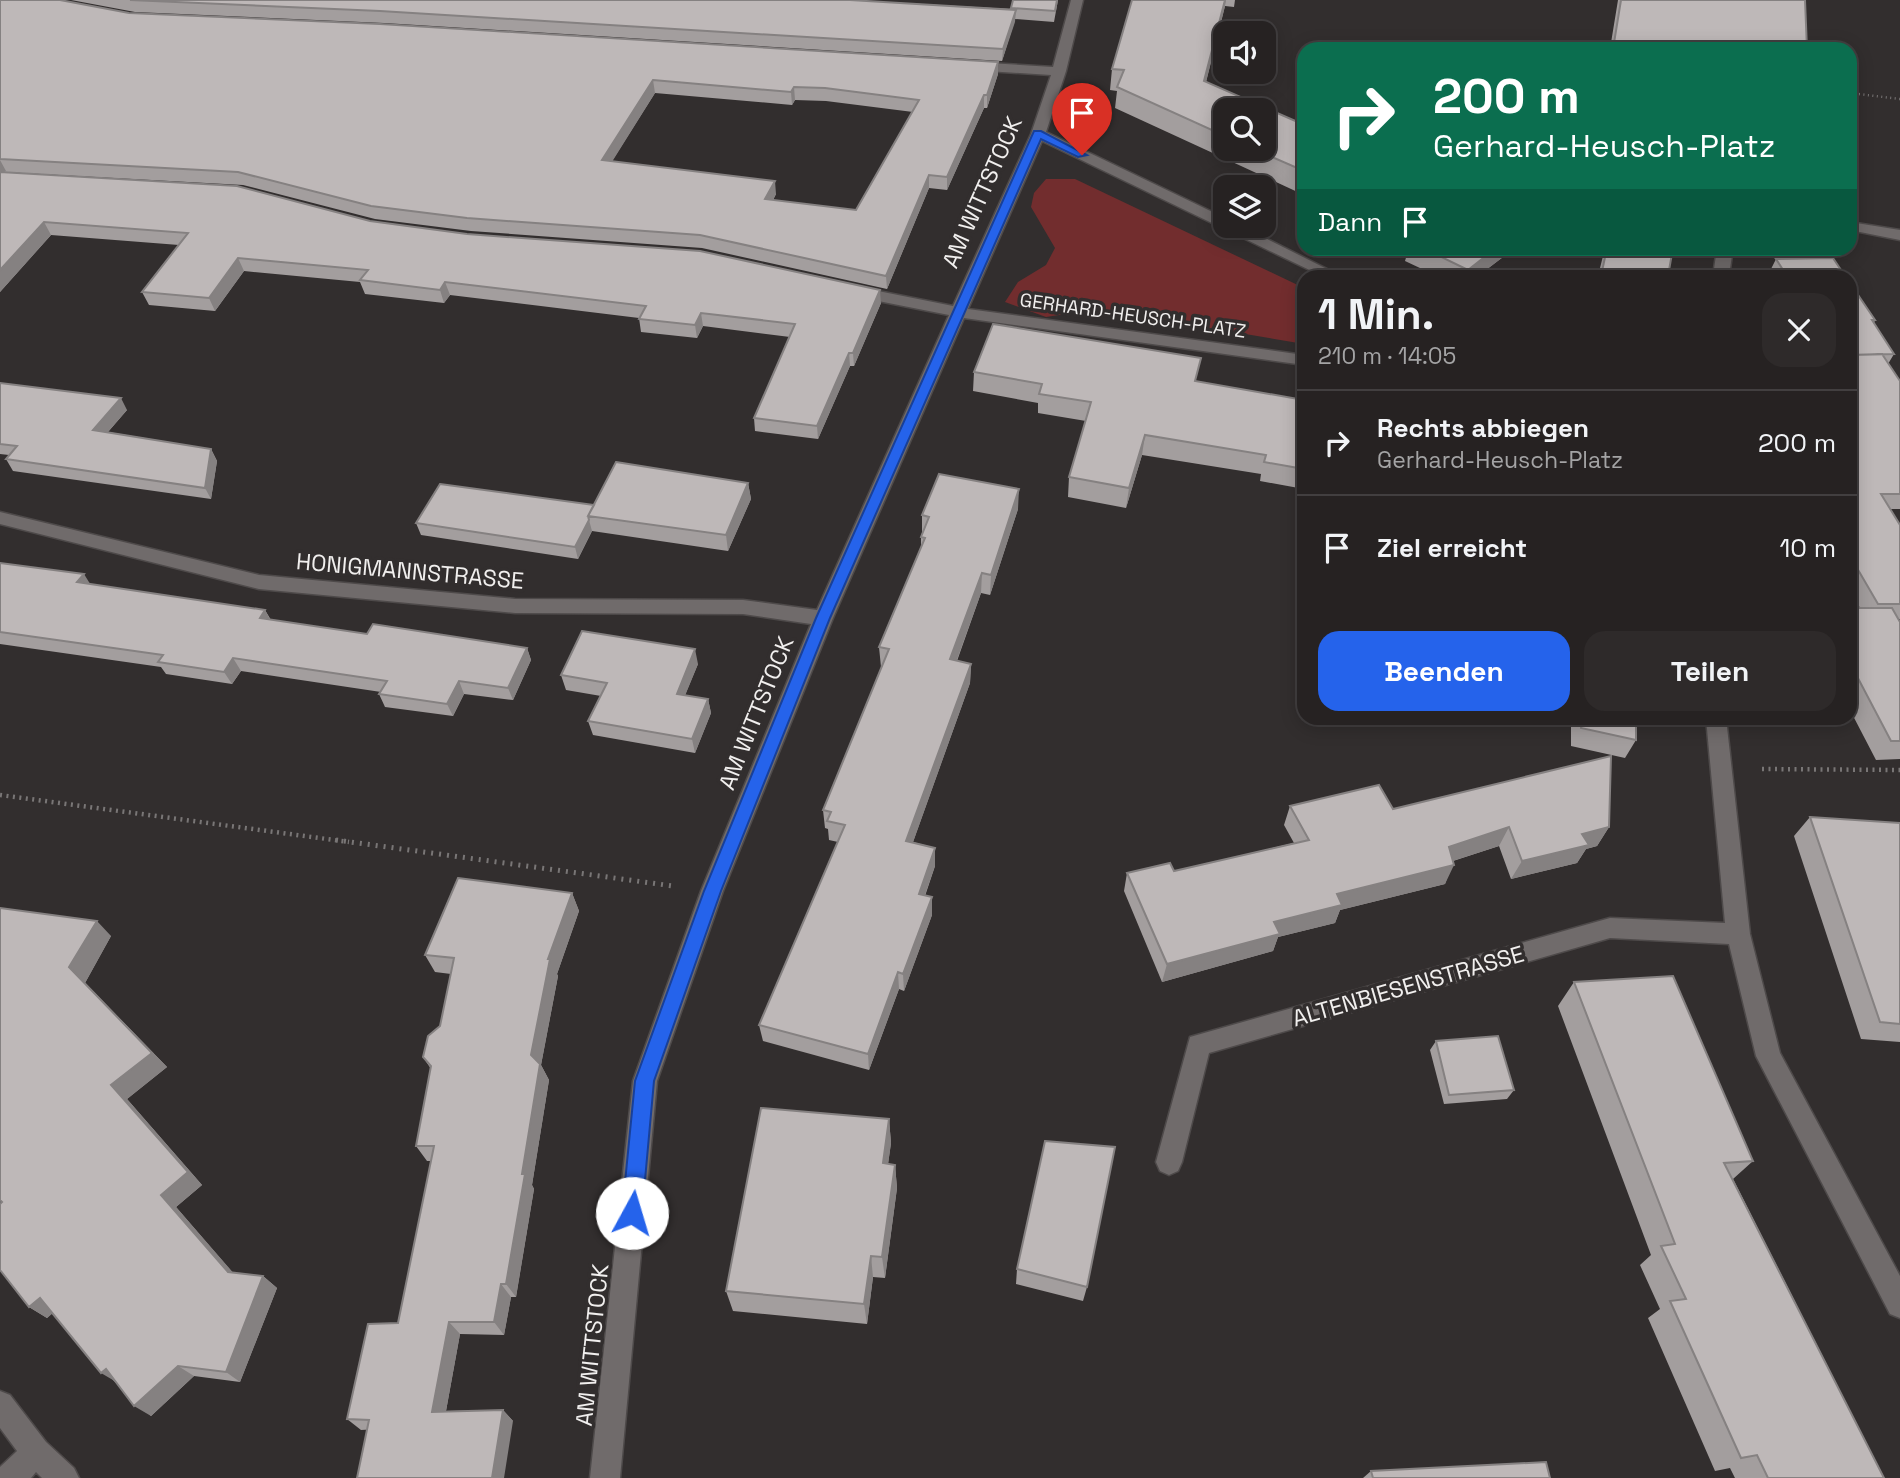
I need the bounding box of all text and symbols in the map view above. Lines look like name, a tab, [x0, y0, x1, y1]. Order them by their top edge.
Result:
map controls	[1213, 21, 1276, 238]
button: sound	[1213, 21, 1276, 84]
text: 200 m	[1433, 65, 1580, 127]
icon: right	[1318, 70, 1409, 161]
pin	[1052, 83, 1112, 155]
icon: arrive	[1063, 94, 1101, 132]
button: search	[1213, 98, 1276, 161]
street label: AM WITTSTOCK	[935, 111, 1029, 273]
text: Gerhard-Heusch-Platz	[1433, 126, 1775, 166]
button: layers	[1213, 175, 1276, 238]
icon: arrive	[1396, 203, 1434, 241]
text: Dann	[1318, 205, 1382, 239]
street label: GERHARD-HEUSCH-PLATZ	[1018, 287, 1248, 344]
text: 1 Min.	[1318, 288, 1434, 341]
button: close	[1762, 293, 1836, 367]
text: 210 m · 14:05	[1318, 341, 1456, 371]
text: Rechts abbiegen	[1377, 411, 1589, 445]
icon: right	[1318, 424, 1356, 462]
text: 200 m	[1758, 426, 1836, 460]
text: Gerhard-Heusch-Platz	[1377, 445, 1623, 475]
icon: arrive	[1318, 529, 1356, 567]
text: Ziel erreicht	[1377, 531, 1527, 565]
text: 10 m	[1779, 531, 1836, 565]
street label: HONIGMANNSTRASSE	[295, 546, 525, 596]
button: Beenden	[1318, 631, 1570, 711]
button: Teilen	[1584, 631, 1836, 711]
street label: AM WITTSTOCK	[712, 632, 800, 794]
street label: ALTENBIESENSTRASSE	[1289, 939, 1527, 1033]
position arrow	[595, 1176, 669, 1250]
street label: AM WITTSTOCK	[569, 1262, 615, 1428]

